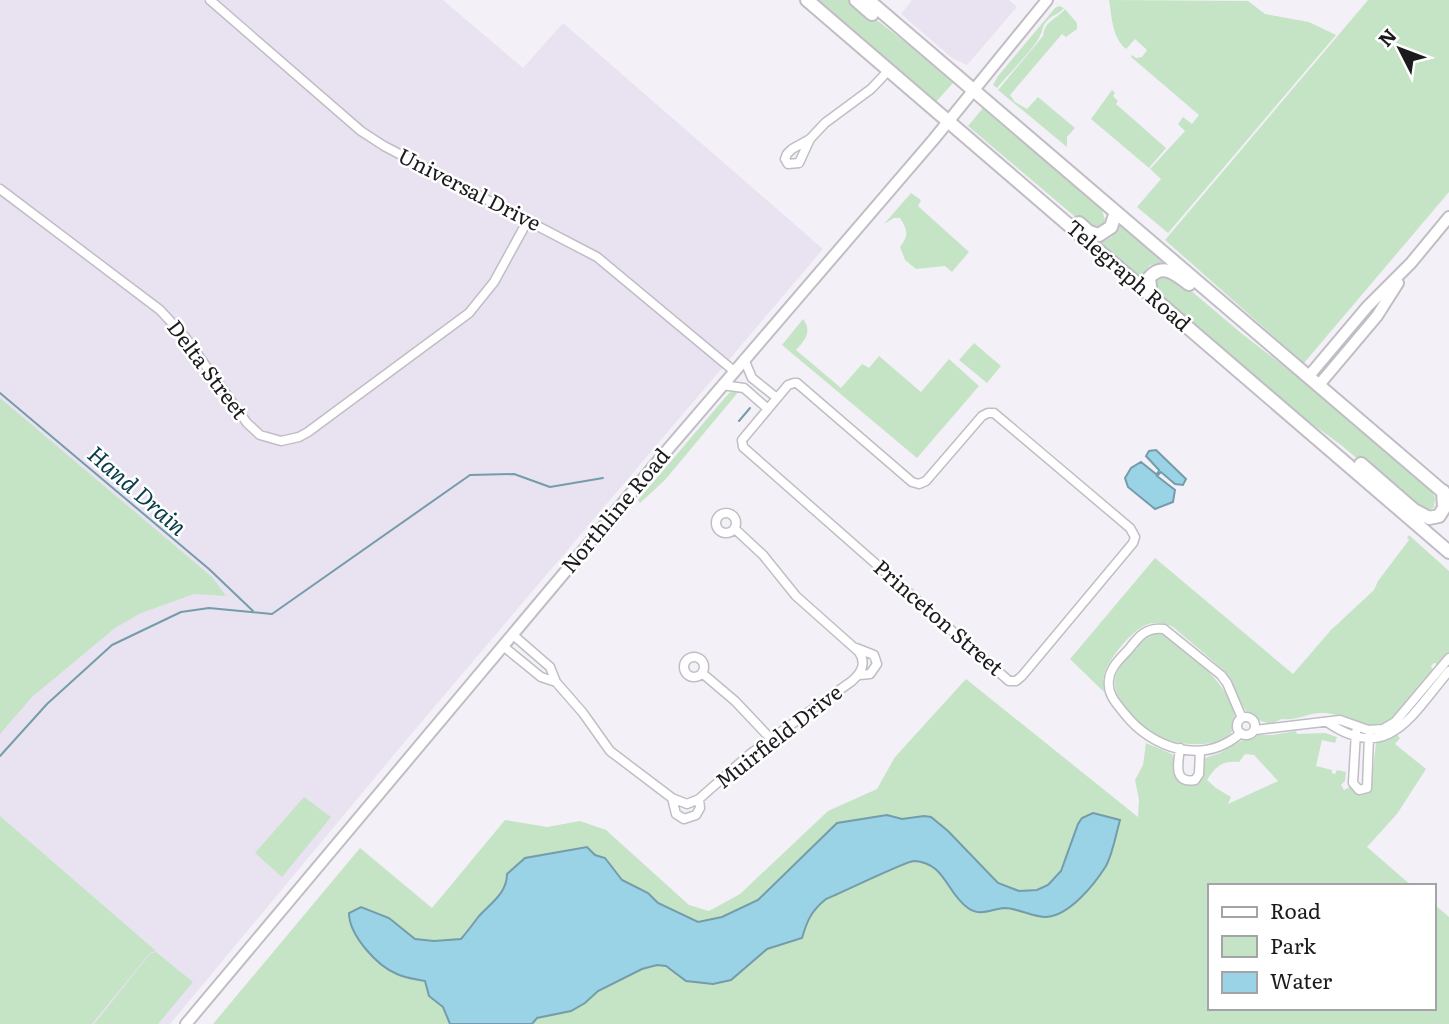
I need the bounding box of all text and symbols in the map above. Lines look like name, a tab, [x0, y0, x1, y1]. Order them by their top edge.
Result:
north arrow	[1365, 14, 1435, 84]
text: N	[1371, 22, 1402, 52]
street label: Universal Drive	[393, 138, 547, 237]
street label: Telegraph Road	[1060, 211, 1199, 337]
street label: Delta Street	[161, 312, 257, 425]
water label: Hand Drain	[81, 437, 196, 542]
street label: Northline Road	[552, 440, 676, 579]
street label: Princeton Street	[868, 551, 1012, 682]
street label: Muirfield Drive	[707, 676, 848, 794]
legend	[1208, 884, 1435, 1010]
text: Road	[1270, 894, 1321, 925]
text: Park	[1270, 929, 1316, 960]
text: Water	[1270, 964, 1332, 995]

